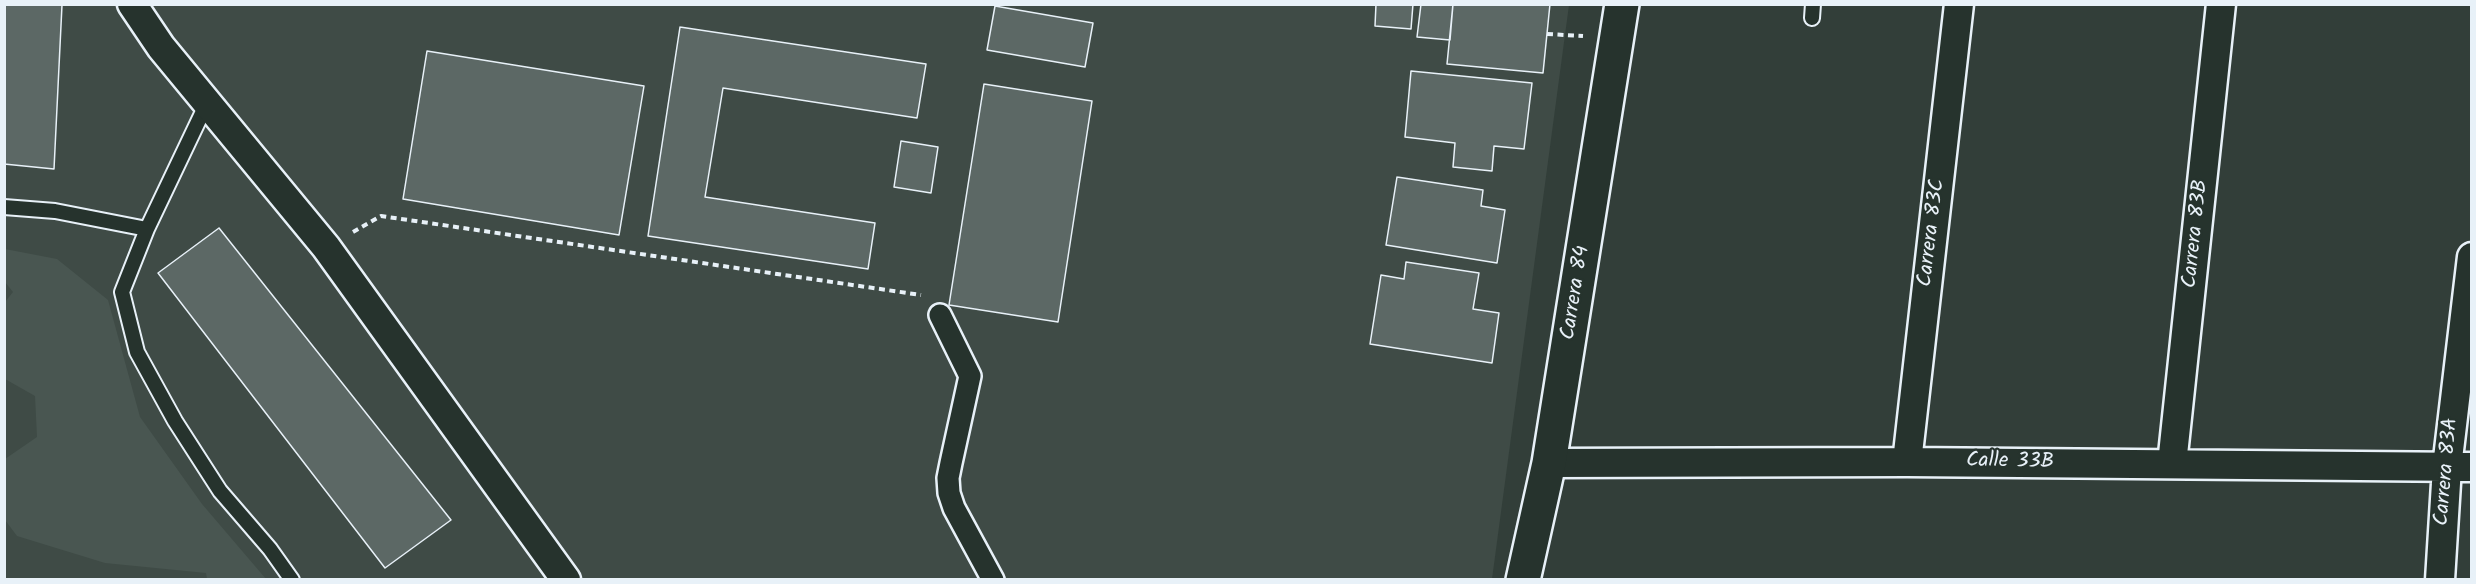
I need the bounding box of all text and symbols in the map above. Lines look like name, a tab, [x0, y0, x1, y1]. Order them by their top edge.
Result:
street label: Carrera 83C	[1914, 178, 1952, 288]
street label: Carrera 83B	[2179, 178, 2215, 290]
street label: Carrera 84	[1557, 244, 1597, 342]
street label: Carrera 83A	[2431, 417, 2465, 527]
street label: Calle 33B	[1966, 450, 2054, 476]

